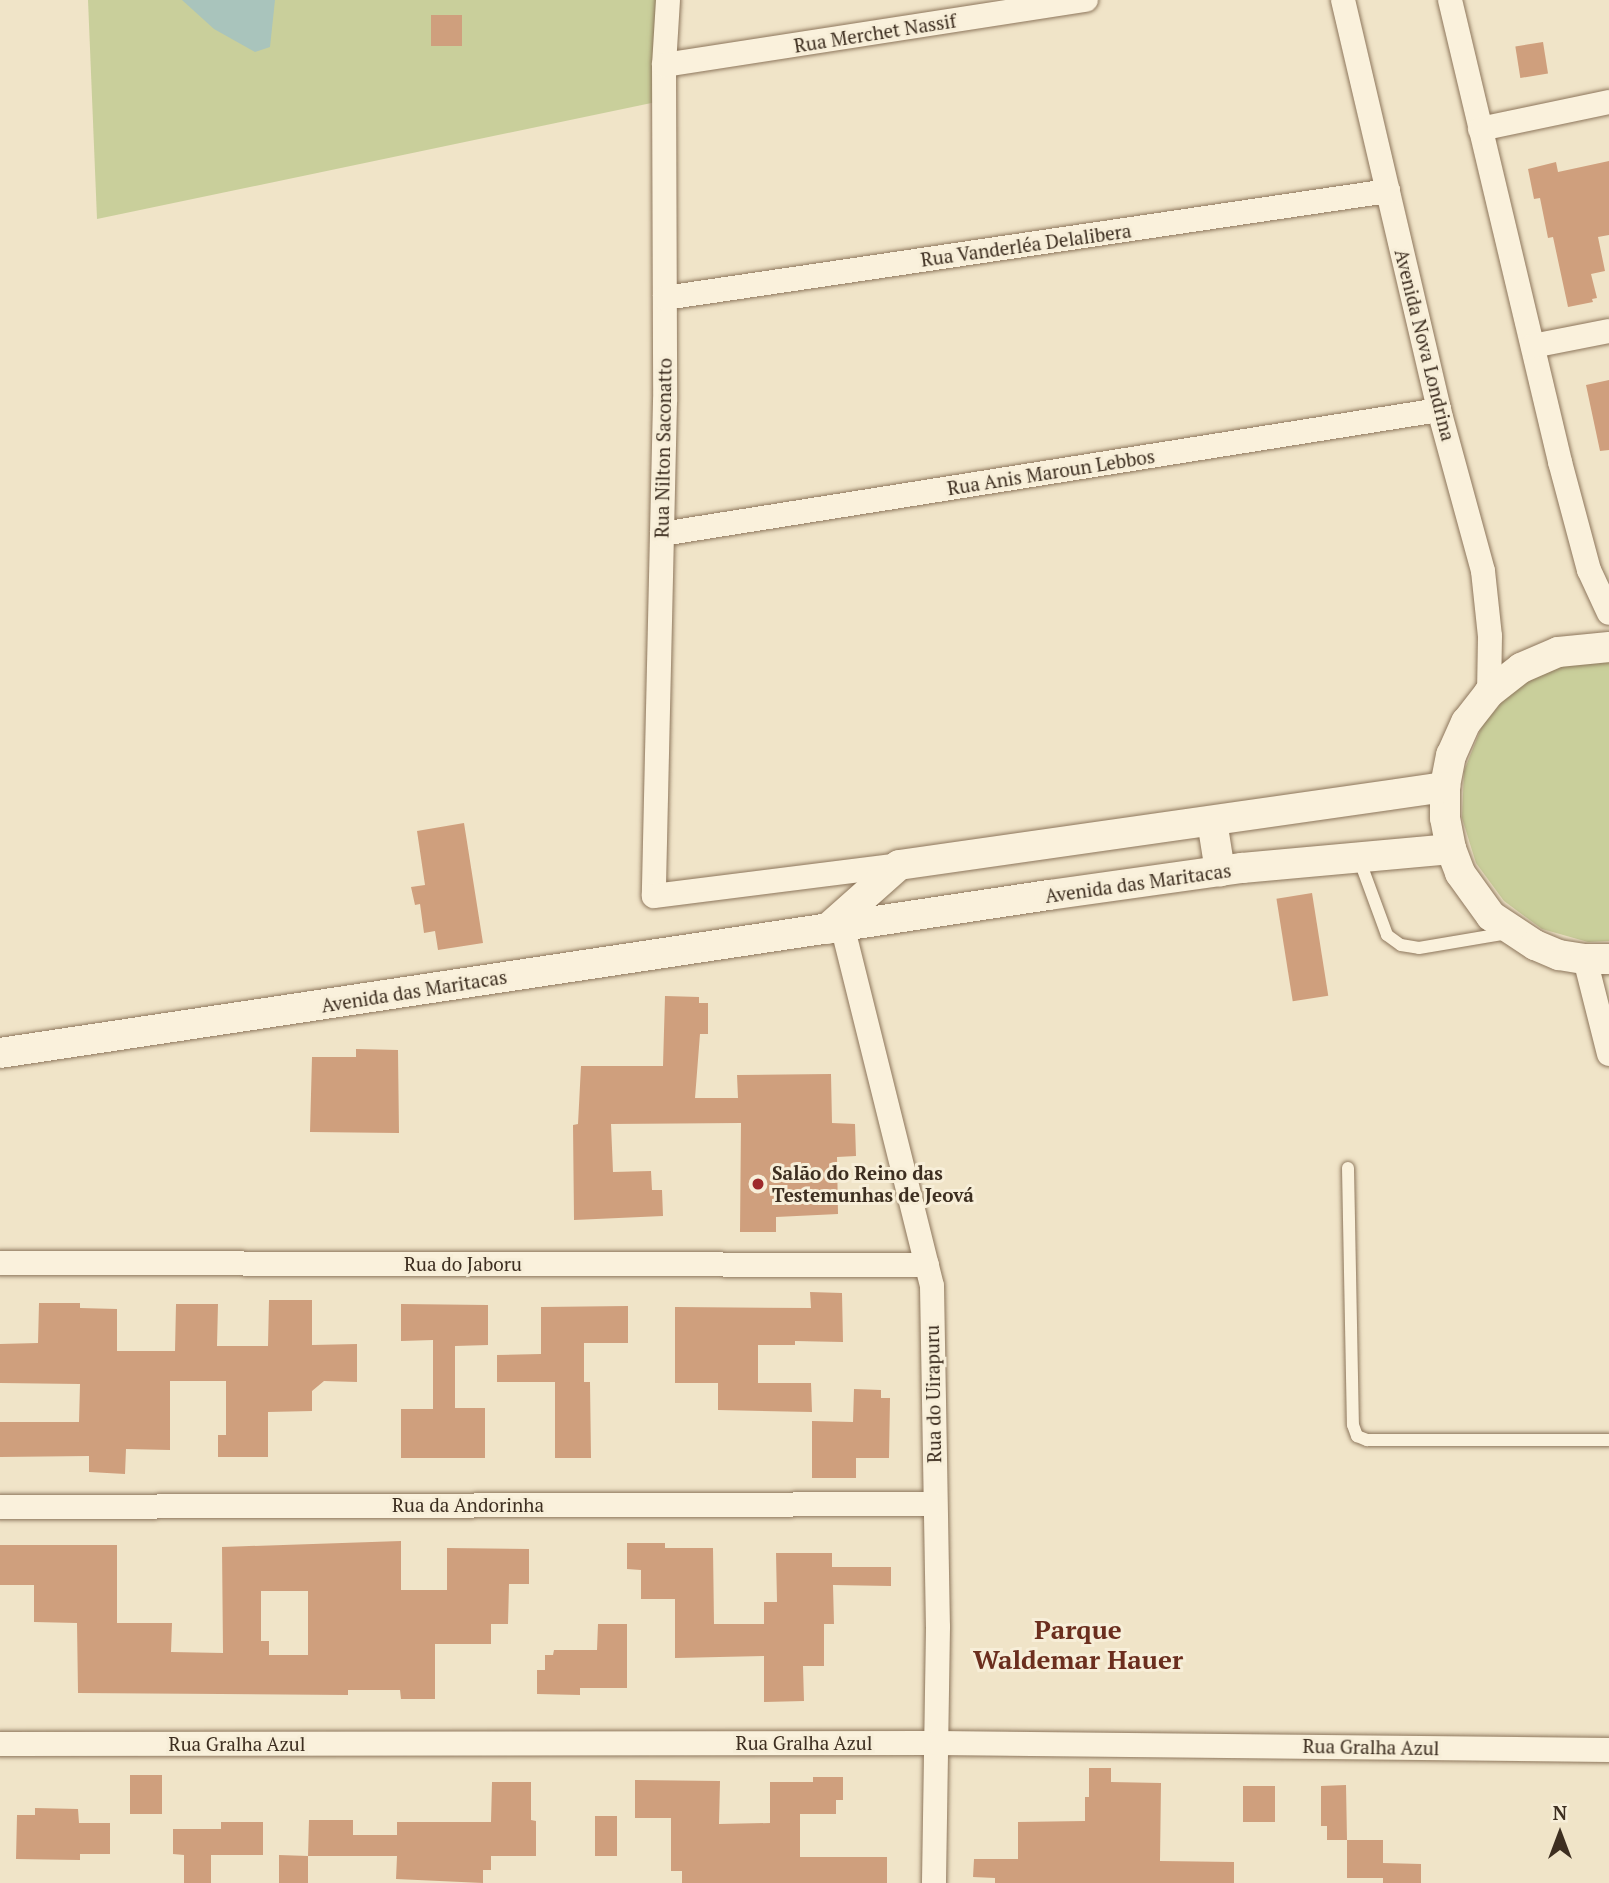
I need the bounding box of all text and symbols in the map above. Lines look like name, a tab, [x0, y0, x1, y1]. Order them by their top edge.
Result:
street label: Rua Merchet Nassif	[792, 9, 958, 57]
street label: Rua Vanderléa Delalibera	[919, 219, 1133, 271]
street label: Avenida Nova Londrina	[1390, 247, 1460, 443]
street label: Rua Nilton Saconatto	[650, 358, 676, 538]
street label: Rua Anis Maroun Lebbos	[945, 444, 1157, 500]
street label: Avenida das Maritacas	[1044, 859, 1232, 907]
street label: Avenida das Maritacas	[320, 965, 508, 1017]
place label: Salão do Reino das Testemunhas de Jeová	[772, 1162, 974, 1206]
marker: Salão do Reino das Testemunhas de Jeová	[750, 1176, 766, 1192]
street label: Rua do Jaboru	[404, 1253, 522, 1275]
street label: Rua do Uirapuru	[920, 1325, 946, 1463]
street label: Rua da Andorinha	[392, 1494, 544, 1516]
district label: Parque Waldemar Hauer	[973, 1614, 1183, 1676]
street label: Rua Gralha Azul	[735, 1732, 873, 1754]
street label: Rua Gralha Azul	[168, 1733, 306, 1755]
street label: Rua Gralha Azul	[1302, 1734, 1440, 1760]
north arrow	[1525, 1799, 1595, 1869]
text: N	[1553, 1800, 1567, 1825]

